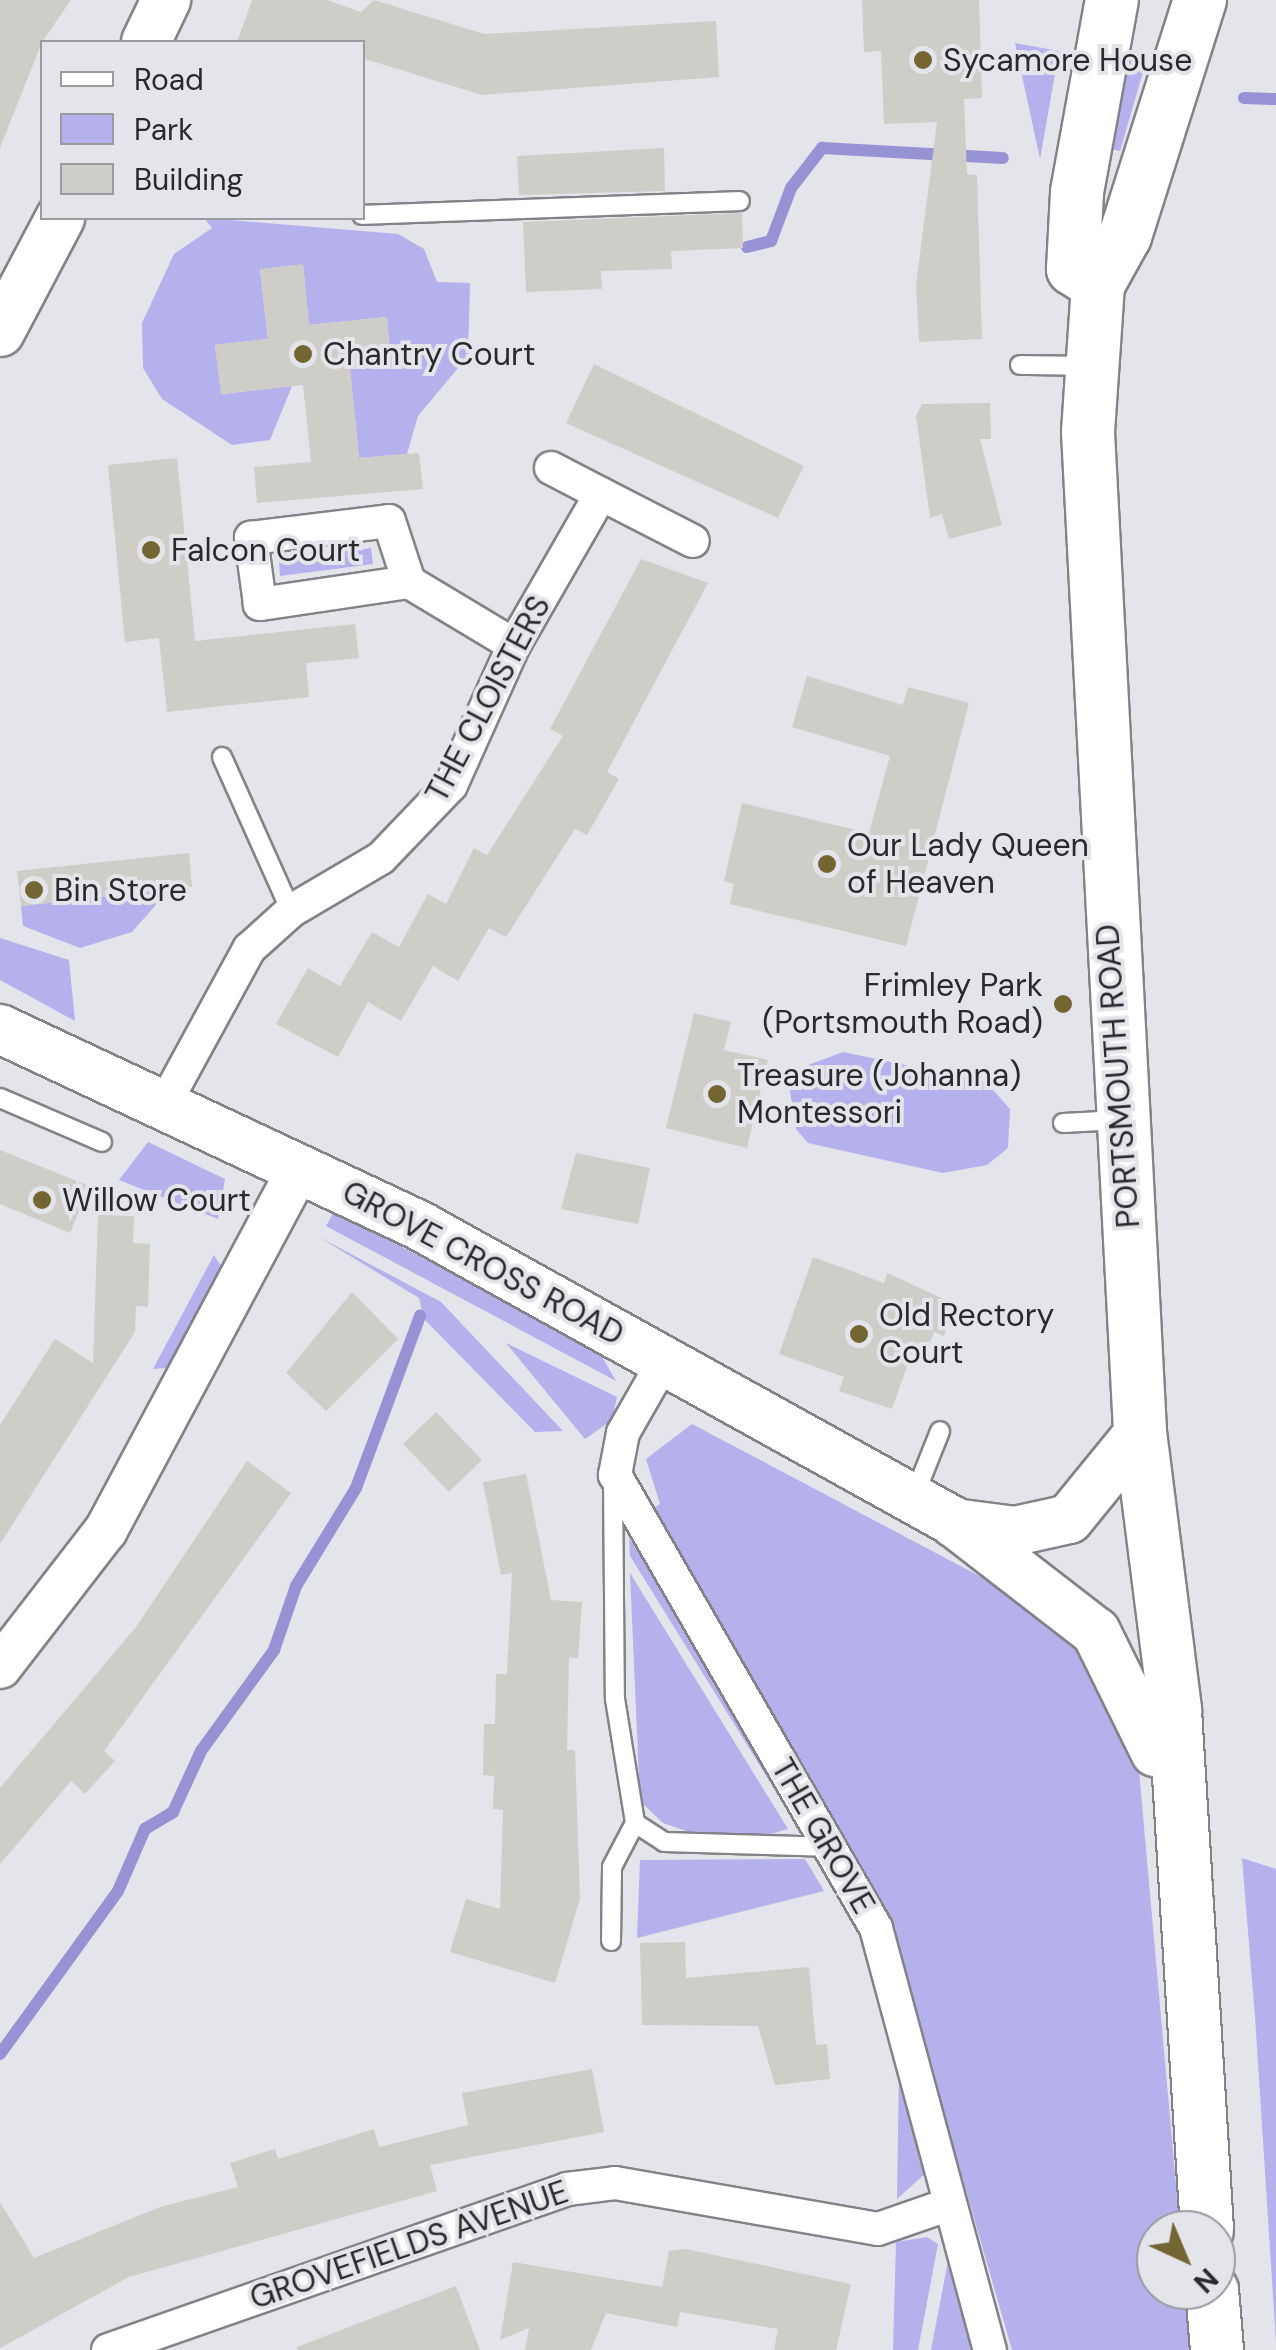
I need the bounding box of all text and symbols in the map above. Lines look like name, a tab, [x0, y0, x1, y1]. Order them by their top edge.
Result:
legend	[40, 40, 365, 220]
place label: Sycamore House	[943, 41, 1192, 79]
marker: Sycamore House	[912, 49, 934, 71]
text: Road	[134, 60, 204, 99]
text: Park	[134, 110, 193, 149]
text: Building	[134, 160, 243, 199]
place label: Chantry Court	[323, 335, 535, 373]
marker: Chantry Court	[292, 343, 314, 365]
place label: Falcon Court	[171, 531, 360, 569]
marker: Falcon Court	[140, 539, 162, 561]
street label: THE CLOISTERS	[418, 589, 558, 809]
place label: Our Lady Queen of Heaven	[847, 827, 1089, 902]
marker: Our Lady Queen of Heaven	[816, 853, 838, 875]
place label: Bin Store	[54, 871, 187, 909]
marker: Bin Store	[23, 879, 45, 901]
street label: PORTSMOUTH ROAD	[1088, 923, 1148, 1229]
place label: Frimley Park (Portsmouth Road)	[762, 967, 1043, 1042]
marker: Frimley Park (Portsmouth Road)	[1052, 993, 1074, 1015]
place label: Treasure (Johanna) Montessori	[737, 1057, 1021, 1132]
marker: Treasure (Johanna) Montessori	[706, 1083, 728, 1105]
street label: GROVE CROSS ROAD	[336, 1173, 630, 1353]
place label: Willow Court	[62, 1181, 251, 1219]
marker: Willow Court	[31, 1189, 53, 1211]
place label: Old Rectory Court	[879, 1297, 1054, 1372]
marker: Old Rectory Court	[848, 1323, 870, 1345]
street label: THE GROVE	[763, 1751, 883, 1921]
street label: GROVEFIELDS AVENUE	[245, 2172, 573, 2318]
north arrow	[1136, 2210, 1236, 2310]
text: N	[1186, 2260, 1226, 2301]

